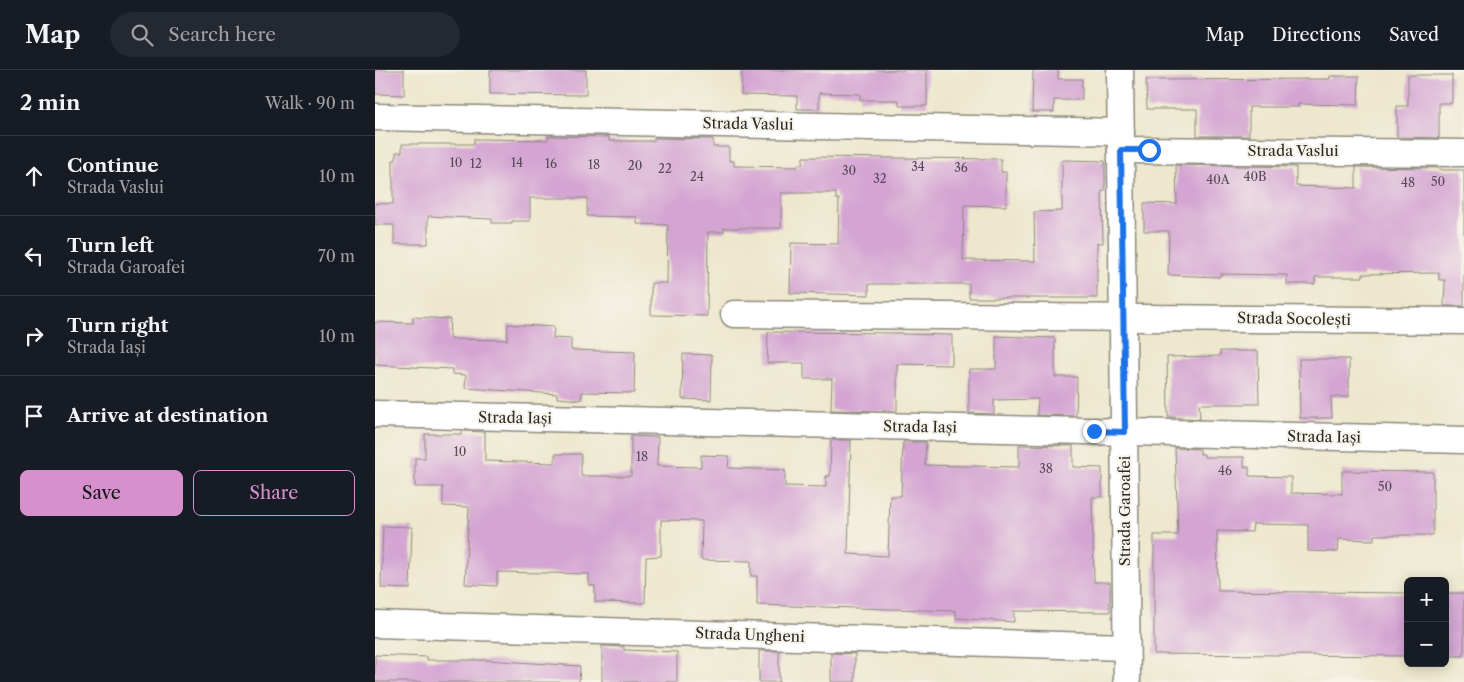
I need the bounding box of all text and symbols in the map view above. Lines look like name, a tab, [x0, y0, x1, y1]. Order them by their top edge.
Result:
search box	[110, 12, 460, 57]
text: Map	[25, 20, 80, 49]
icon: search	[128, 21, 156, 49]
text: Search here	[168, 23, 276, 46]
text: Map	[1205, 24, 1244, 46]
text: Directions	[1272, 24, 1361, 46]
text: Saved	[1389, 24, 1439, 46]
text: 2 min	[20, 90, 80, 115]
text: Walk · 90 m	[265, 93, 355, 113]
street label: Strada Vaslui	[702, 113, 794, 134]
route start	[1138, 139, 1161, 162]
street label: Strada Vaslui	[1248, 141, 1339, 160]
text: Continue	[67, 154, 159, 177]
house number: 10	[450, 155, 462, 170]
house number: 14	[511, 155, 523, 170]
house number: 12	[470, 156, 482, 171]
house number: 16	[545, 156, 557, 171]
house number: 18	[588, 157, 600, 172]
house number: 20	[628, 158, 642, 173]
house number: 34	[911, 159, 925, 174]
house number: 36	[954, 160, 968, 175]
house number: 22	[658, 161, 672, 176]
icon: ahead	[20, 162, 48, 190]
house number: 30	[842, 163, 856, 178]
text: 10 m	[319, 166, 355, 186]
house number: 24	[690, 169, 704, 184]
house number: 40B	[1244, 169, 1266, 184]
house number: 32	[873, 171, 887, 186]
house number: 40A	[1206, 172, 1231, 187]
house number: 50	[1431, 174, 1445, 189]
house number: 48	[1401, 175, 1415, 190]
text: Strada Vaslui	[67, 177, 164, 197]
text: Turn left	[67, 234, 154, 257]
icon: left	[20, 242, 48, 270]
text: 70 m	[318, 246, 355, 266]
text: Strada Garoafei	[67, 257, 185, 277]
street label: Strada Socolești	[1237, 308, 1351, 329]
text: Turn right	[67, 314, 168, 337]
icon: right	[20, 322, 48, 350]
text: 10 m	[319, 326, 355, 346]
text: Strada Iași	[67, 337, 146, 357]
icon: arrive	[20, 402, 48, 430]
text: Arrive at destination	[67, 404, 268, 427]
street label: Strada Iași	[478, 407, 553, 428]
street label: Strada Iași	[883, 416, 958, 437]
route end	[1083, 420, 1106, 443]
street label: Strada Iași	[1287, 426, 1362, 447]
house number: 10	[454, 444, 466, 459]
house number: 18	[636, 449, 648, 464]
street label: Strada Garoafei	[1115, 455, 1134, 566]
house number: 38	[1039, 461, 1053, 476]
house number: 46	[1218, 463, 1232, 478]
button: Save	[20, 470, 183, 516]
button: Share	[193, 470, 355, 516]
house number: 50	[1378, 479, 1392, 494]
map controls	[1404, 577, 1449, 667]
button: +	[1404, 577, 1449, 622]
button: −	[1404, 622, 1449, 667]
street label: Strada Ungheni	[695, 623, 806, 646]

